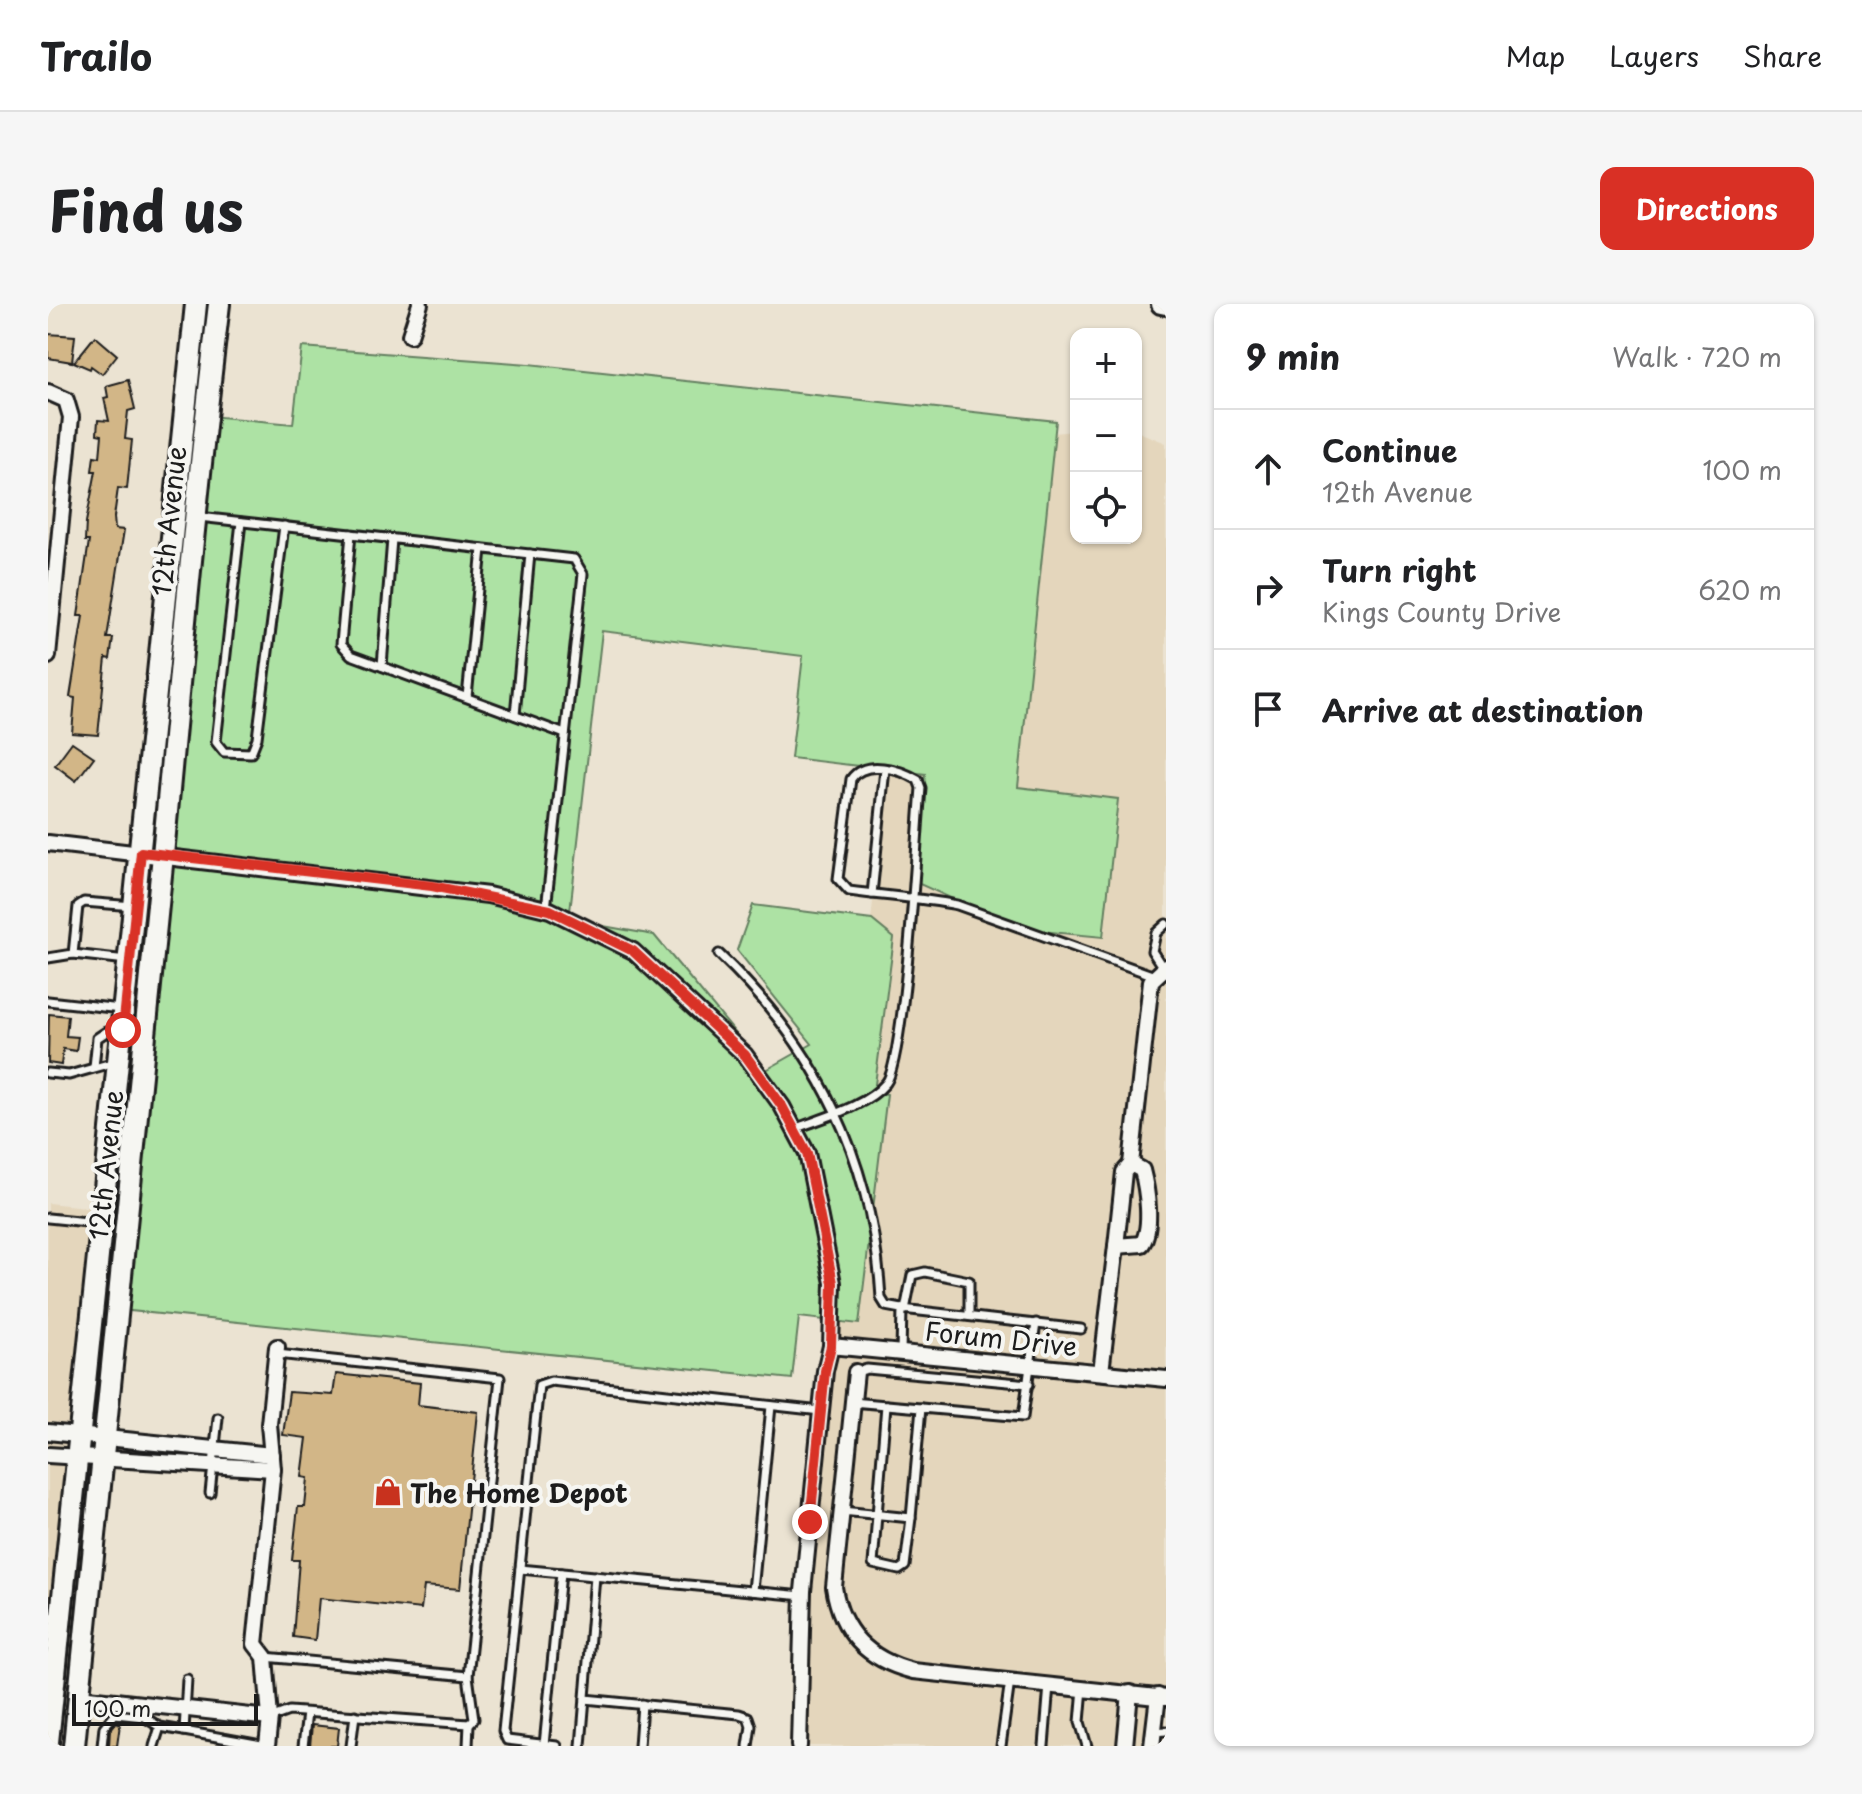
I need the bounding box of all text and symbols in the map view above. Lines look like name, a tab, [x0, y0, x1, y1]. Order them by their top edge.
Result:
text: Trailo	[40, 27, 152, 84]
text: Map	[1505, 34, 1565, 77]
text: Layers	[1609, 34, 1699, 77]
text: Share	[1743, 34, 1822, 77]
text: Find us	[48, 166, 244, 251]
button: Directions	[1600, 167, 1814, 250]
map controls	[1070, 328, 1142, 544]
button: +	[1070, 328, 1142, 400]
text: 9 min	[1246, 330, 1340, 382]
text: Walk · 720 m	[1612, 337, 1782, 376]
button: −	[1070, 400, 1142, 472]
text: Continue	[1322, 427, 1457, 472]
street label: 12th Avenue	[141, 444, 195, 598]
icon: ahead	[1246, 447, 1290, 491]
text: 100 m	[1702, 450, 1782, 489]
button: locate	[1070, 472, 1142, 544]
text: 12th Avenue	[1322, 472, 1473, 511]
text: Turn right	[1322, 547, 1477, 592]
icon: right	[1246, 567, 1290, 611]
text: 620 m	[1698, 570, 1782, 609]
text: Kings County Drive	[1322, 592, 1561, 631]
icon: arrive	[1246, 687, 1290, 731]
text: Arrive at destination	[1322, 687, 1644, 732]
route start	[105, 1012, 141, 1048]
street label: 12th Avenue	[78, 1088, 132, 1242]
street label: Forum Drive	[923, 1311, 1079, 1365]
place label: The Home Depot	[410, 1473, 628, 1512]
shop icon: The Home Depot	[373, 1477, 403, 1507]
route end	[792, 1504, 828, 1540]
scale bar	[72, 1690, 258, 1726]
text: 100 m	[84, 1691, 151, 1724]

